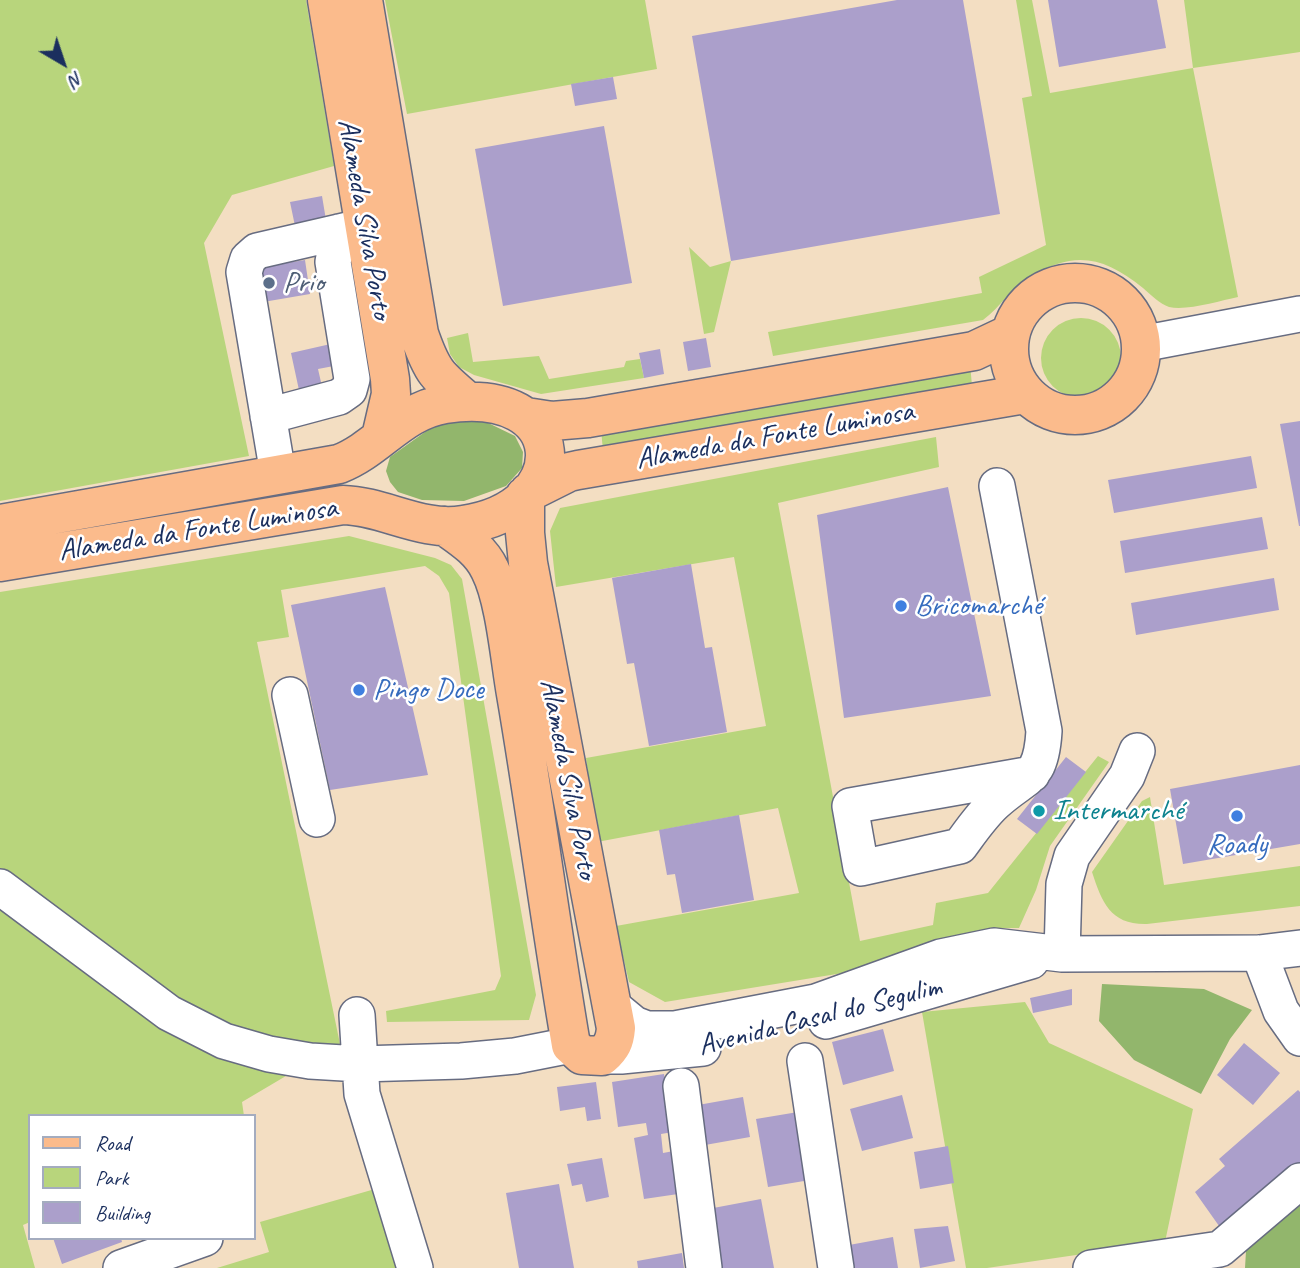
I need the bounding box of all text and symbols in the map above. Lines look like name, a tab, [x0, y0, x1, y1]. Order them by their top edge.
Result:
north arrow	[28, 28, 98, 98]
text: N	[64, 66, 88, 92]
street label: Alameda Silva Porto	[329, 116, 399, 322]
place label: Prio	[283, 265, 324, 301]
marker: Prio	[261, 275, 277, 291]
street label: Alameda da Fonte Luminosa	[633, 394, 917, 478]
street label: Alameda da Fonte Luminosa	[56, 490, 340, 570]
place label: Bricomarché	[915, 588, 1042, 624]
marker: Bricomarché	[893, 598, 909, 614]
place label: Pingo Doce	[373, 672, 483, 708]
street label: Alameda Silva Porto	[531, 676, 605, 882]
marker: Pingo Doce	[351, 682, 367, 698]
place label: Intermarché	[1053, 793, 1183, 829]
marker: Intermarché	[1031, 803, 1047, 819]
marker: Roady	[1229, 808, 1245, 824]
place label: Roady	[1207, 827, 1267, 863]
street label: Avenida Casal do Segulim	[695, 969, 945, 1065]
legend	[28, 1114, 256, 1240]
text: Road	[95, 1130, 130, 1156]
text: Park	[95, 1165, 128, 1191]
text: Building	[95, 1200, 150, 1226]

